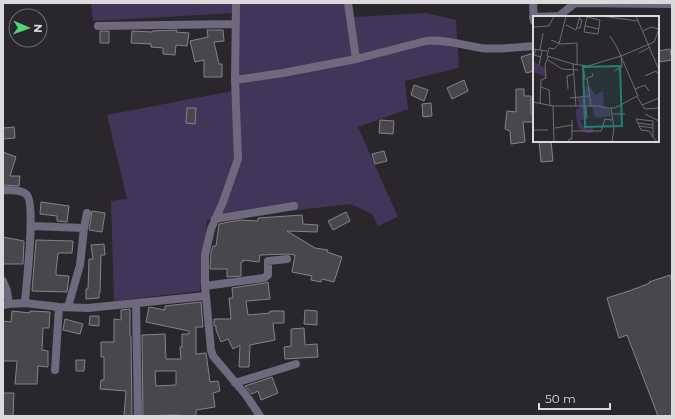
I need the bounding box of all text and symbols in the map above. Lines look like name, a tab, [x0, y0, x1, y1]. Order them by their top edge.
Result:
north arrow	[8, 8, 48, 48]
inset map	[533, 16, 659, 142]
text: N	[31, 24, 45, 33]
scale bar	[539, 385, 610, 411]
text: 50 m	[545, 391, 576, 406]

